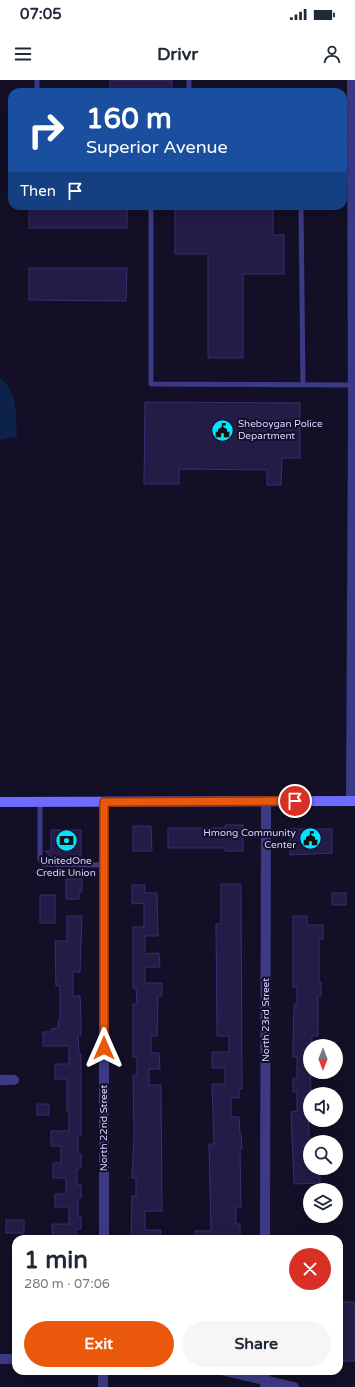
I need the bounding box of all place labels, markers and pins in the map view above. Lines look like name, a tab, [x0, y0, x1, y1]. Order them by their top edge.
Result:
public building icon: Sheboygan Police Department	[209, 417, 235, 443]
place label: Sheboygan Police Department	[238, 418, 323, 442]
pin	[278, 784, 312, 818]
public building icon: Hmong Community Center	[298, 826, 324, 852]
place label: Hmong Community Center	[203, 827, 297, 851]
bank icon: UnitedOne Credit Union	[53, 828, 79, 854]
place label: UnitedOne Credit Union	[36, 855, 96, 879]

